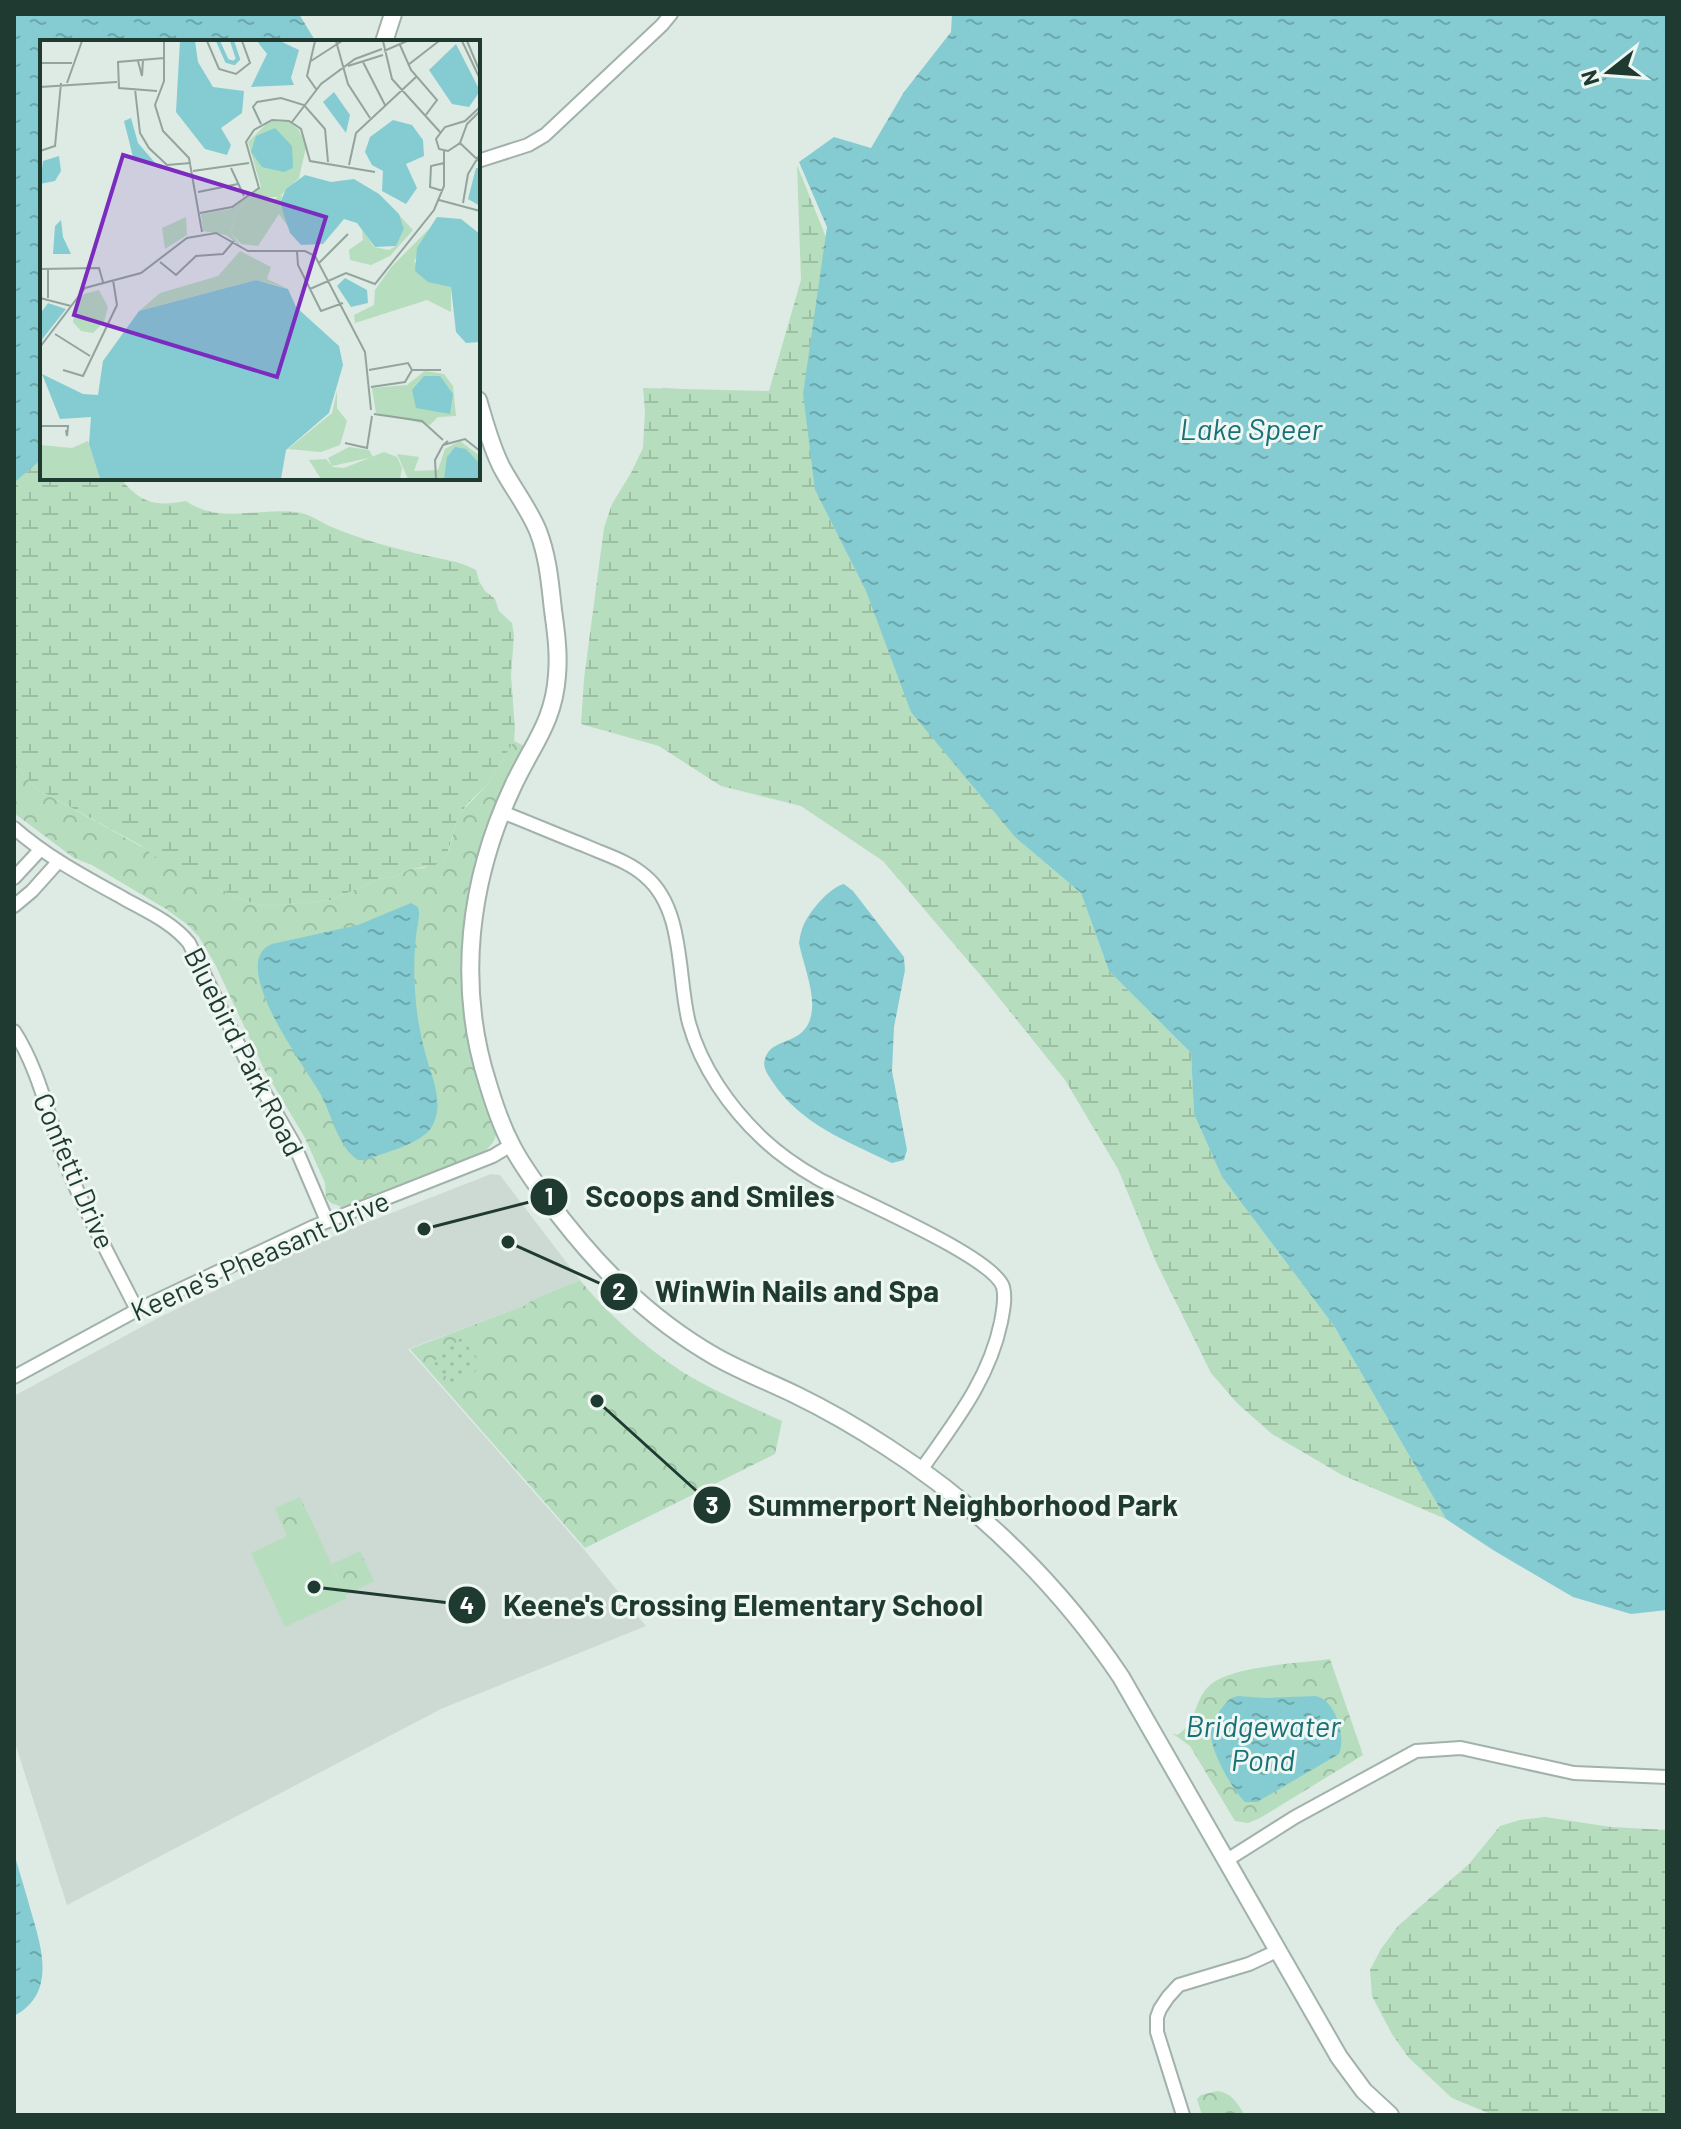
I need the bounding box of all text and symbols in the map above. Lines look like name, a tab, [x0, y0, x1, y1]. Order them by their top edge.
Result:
north arrow	[1569, 32, 1649, 112]
inset map	[40, 40, 480, 480]
text: N	[1574, 67, 1603, 89]
water label: Lake Speer	[1180, 410, 1324, 446]
street label: Bluebird Park Road	[178, 941, 312, 1162]
street label: Confetti Drive	[27, 1087, 123, 1254]
callout: Scoops and Smiles	[529, 1170, 851, 1224]
text: Scoops and Smiles	[585, 1177, 835, 1213]
text: 1	[545, 1181, 553, 1210]
street label: Keene's Pheasant Drive	[125, 1183, 394, 1327]
callout: WinWin Nails and Spa	[599, 1265, 956, 1319]
text: WinWin Nails and Spa	[655, 1272, 939, 1308]
text: 2	[612, 1276, 626, 1305]
callout: Summerport Neighborhood Park	[692, 1478, 1194, 1532]
text: Summerport Neighborhood Park	[748, 1486, 1178, 1522]
text: 3	[706, 1490, 718, 1519]
callout: Keene's Crossing Elementary School	[447, 1578, 999, 1632]
text: Keene's Crossing Elementary School	[503, 1586, 983, 1622]
text: 4	[460, 1590, 474, 1619]
water label: Bridgewater Pond	[1185, 1707, 1342, 1777]

